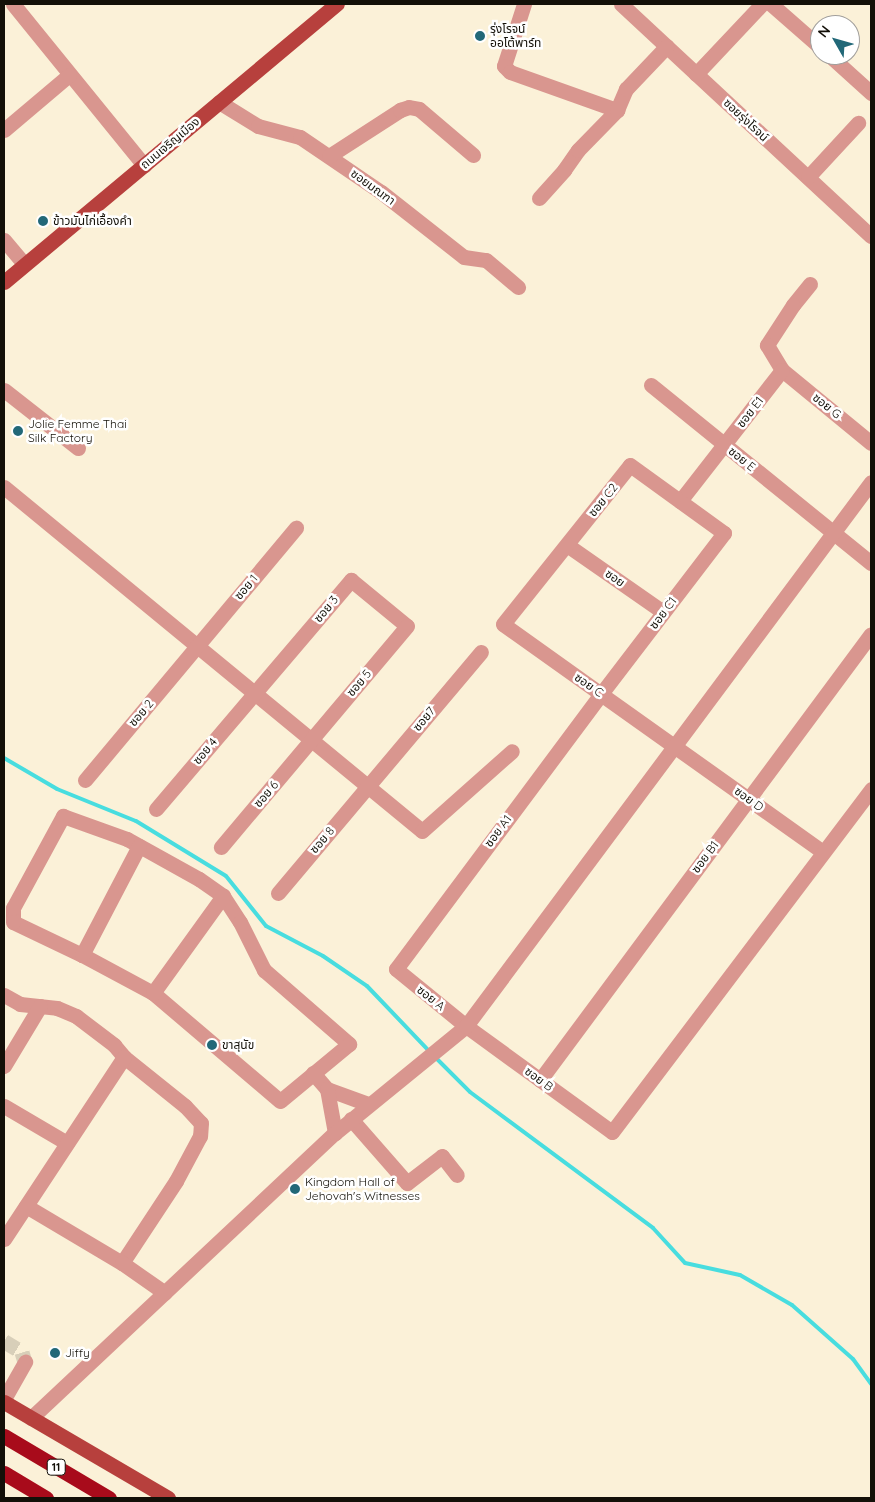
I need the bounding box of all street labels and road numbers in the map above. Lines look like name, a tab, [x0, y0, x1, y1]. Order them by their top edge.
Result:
street label: ซอยรุ่งโรจน์	[721, 96, 771, 144]
street label: ถนนเจริญเมือง	[138, 114, 202, 172]
street label: ซอยมณฑา	[348, 166, 398, 208]
street label: ซอย G	[810, 390, 844, 422]
street label: ซอย E1	[733, 394, 767, 430]
street label: ซอย E	[726, 444, 758, 474]
street label: ซอย C2	[585, 481, 621, 519]
street label: ซอย	[602, 566, 628, 590]
street label: ซอย 1	[231, 571, 261, 603]
street label: ซอย 3	[311, 593, 341, 625]
street label: ซอย C1	[646, 594, 680, 632]
street label: ซอย 5	[344, 667, 374, 699]
street label: ซอย C	[572, 670, 606, 700]
street label: ซอย 2	[126, 697, 156, 729]
street label: ซอย7	[410, 704, 438, 734]
street label: ซอย 4	[190, 735, 220, 767]
street label: ซอย 6	[251, 778, 281, 810]
street label: ซอย D	[732, 784, 766, 814]
street label: ซอย A1	[481, 812, 515, 850]
street label: ซอย 8	[307, 824, 337, 856]
street label: ซอย B1	[688, 838, 722, 876]
street label: ซอย A	[414, 982, 448, 1014]
street label: ซอย B	[522, 1064, 556, 1094]
road number: 11	[46, 1458, 66, 1475]

